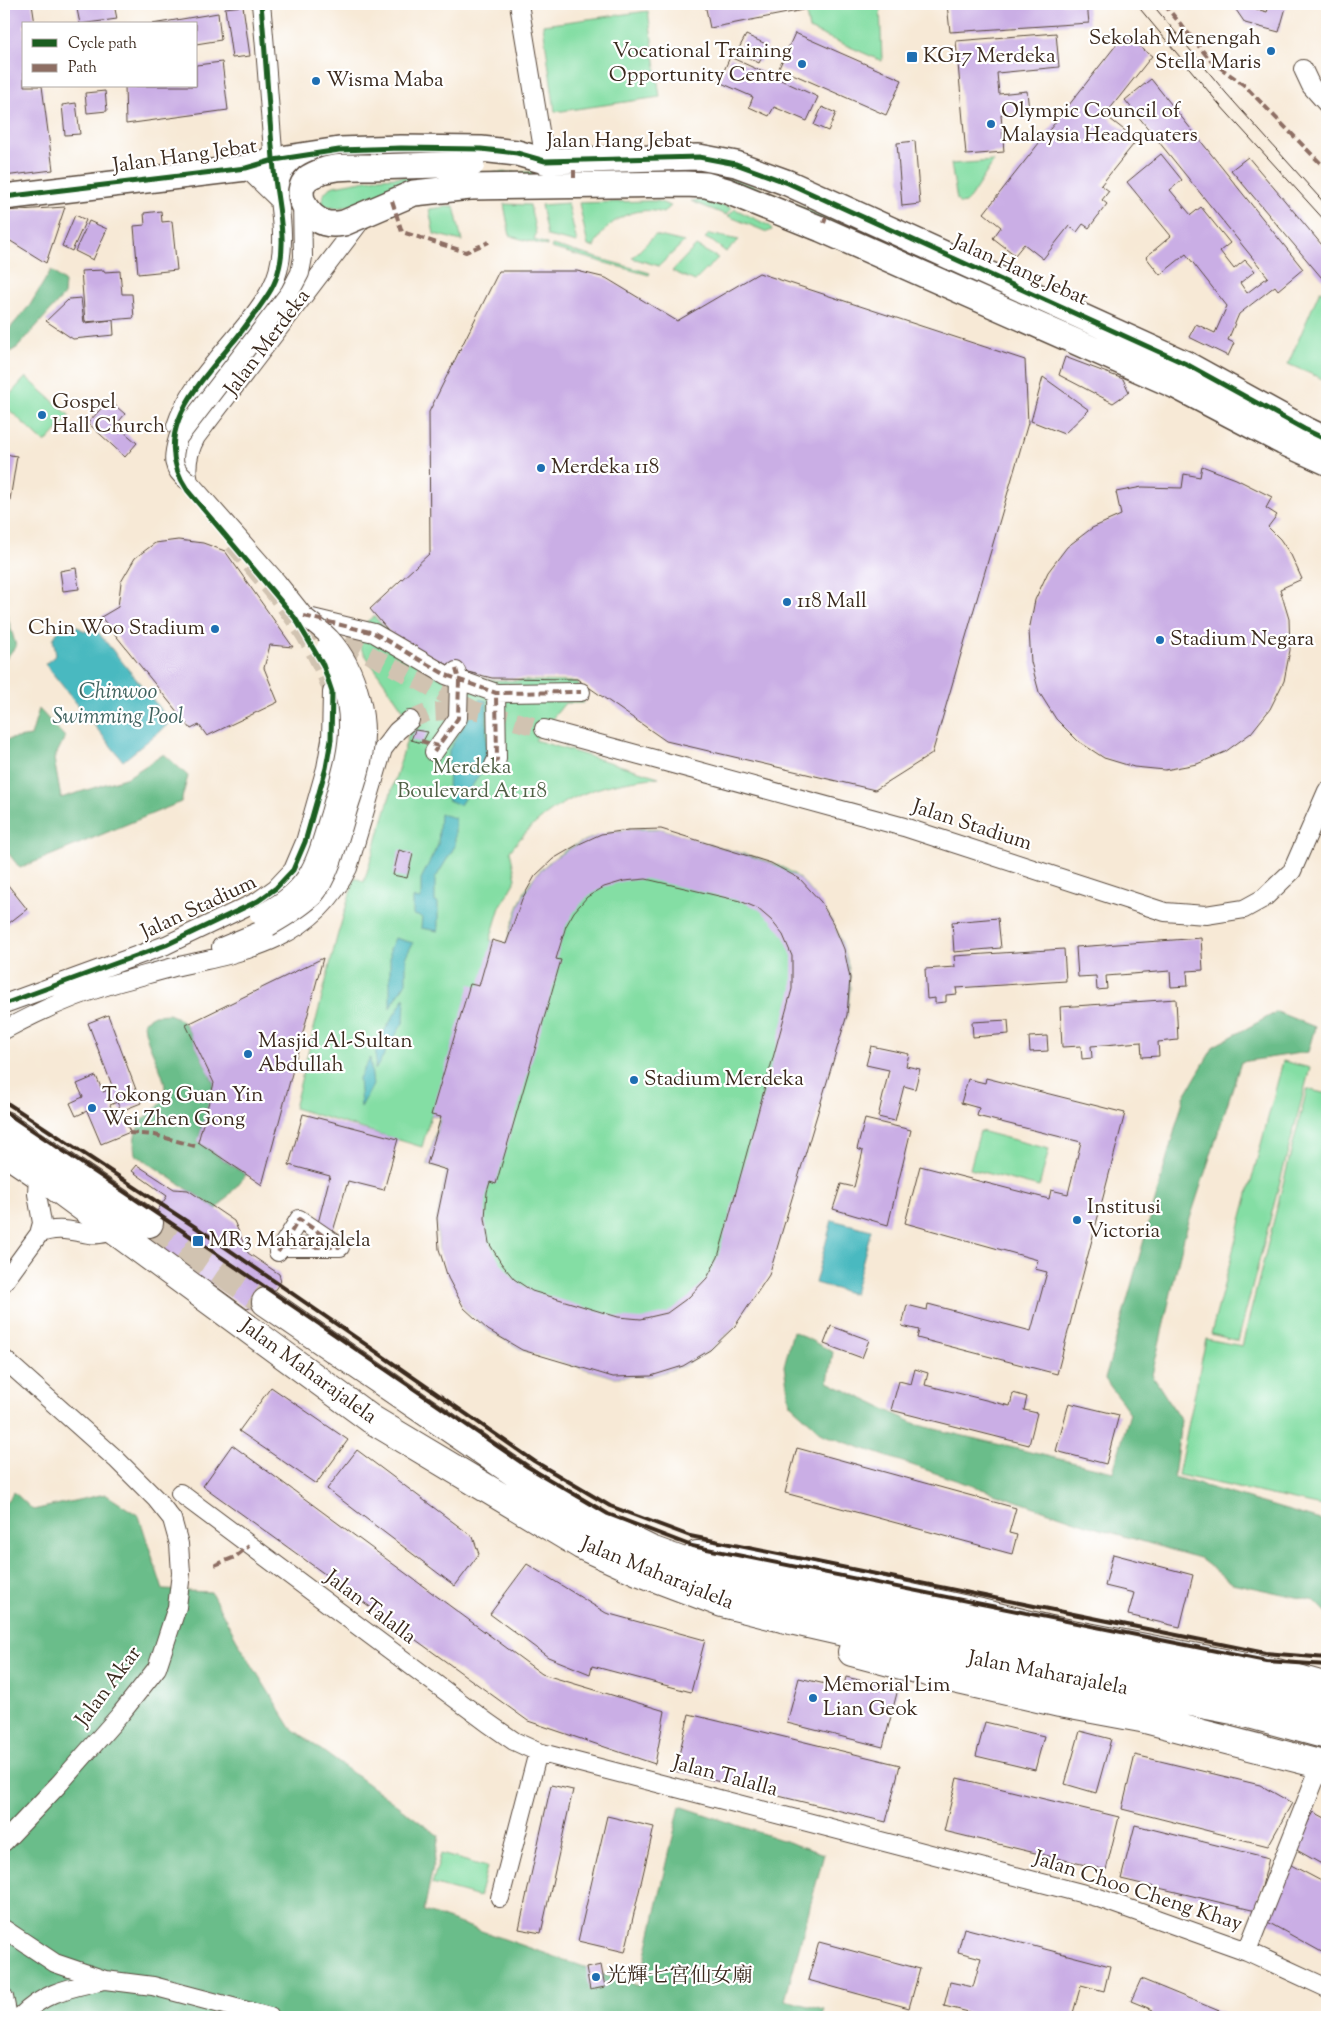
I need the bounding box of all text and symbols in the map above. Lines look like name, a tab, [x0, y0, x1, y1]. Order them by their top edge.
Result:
legend	[22, 22, 198, 88]
place label: Sekolah Menengah Stella Maris	[1089, 24, 1261, 78]
text: Cycle path	[68, 34, 137, 55]
place label: Vocational Training Opportunity Centre	[609, 37, 792, 91]
place label: KG17 Merdeka	[923, 42, 1056, 72]
marker: Sekolah Menengah Stella Maris	[1265, 45, 1277, 57]
marker: KG17 Merdeka	[905, 50, 919, 64]
text: Path	[68, 58, 97, 79]
marker: Vocational Training Opportunity Centre	[796, 58, 808, 70]
place label: Wisma Maba	[326, 66, 444, 96]
marker: Wisma Maba	[310, 75, 322, 87]
place label: Olympic Council of Malaysia Headquaters	[1001, 97, 1198, 151]
marker: Olympic Council of Malaysia Headquaters	[985, 118, 997, 130]
street label: Jalan Hang Jebat	[545, 127, 692, 157]
street label: Jalan Hang Jebat	[110, 132, 259, 182]
street label: Jalan Hang Jebat	[947, 227, 1092, 314]
street label: Jalan Merdeka	[217, 283, 318, 404]
place label: Gospel Hall Church	[52, 388, 165, 442]
marker: Gospel Hall Church	[36, 409, 48, 421]
place label: Merdeka 118	[551, 453, 659, 483]
marker: Merdeka 118	[535, 462, 547, 474]
place label: 118 Mall	[797, 587, 867, 617]
marker: 118 Mall	[781, 596, 793, 608]
place label: Chin Woo Stadium	[28, 614, 205, 644]
marker: Chin Woo Stadium	[209, 623, 221, 635]
place label: Stadium Negara	[1170, 625, 1315, 655]
marker: Stadium Negara	[1154, 634, 1166, 646]
water label: Chinwoo Swimming Pool	[52, 677, 184, 734]
park label: Merdeka Boulevard At 118	[397, 753, 547, 807]
street label: Jalan Stadium	[907, 792, 1036, 859]
street label: Jalan Stadium	[135, 868, 262, 948]
place label: Masjid Al-Sultan Abdullah	[258, 1027, 413, 1081]
marker: Masjid Al-Sultan Abdullah	[242, 1048, 254, 1060]
place label: Stadium Merdeka	[644, 1065, 804, 1095]
marker: Stadium Merdeka	[628, 1074, 640, 1086]
place label: Tokong Guan Yin Wei Zhen Gong	[102, 1081, 264, 1135]
marker: Tokong Guan Yin Wei Zhen Gong	[86, 1102, 98, 1114]
place label: Institusi Victoria	[1087, 1193, 1161, 1247]
marker: Institusi Victoria	[1071, 1214, 1083, 1226]
place label: MR3 Maharajalela	[209, 1226, 371, 1256]
marker: MR3 Maharajalela	[191, 1234, 205, 1248]
street label: Jalan Maharajalela	[233, 1311, 383, 1432]
street label: Jalan Maharajalela	[575, 1529, 738, 1618]
street label: Jalan Talalla	[317, 1563, 422, 1653]
street label: Jalan Akar	[68, 1640, 149, 1734]
street label: Jalan Maharajalela	[964, 1644, 1131, 1704]
place label: Memorial Lim Lian Geok	[823, 1671, 950, 1725]
marker: Memorial Lim Lian Geok	[807, 1692, 819, 1704]
street label: Jalan Talalla	[668, 1748, 781, 1806]
street label: Jalan Choo Cheng Khay	[1029, 1844, 1247, 1940]
place label: 光輝七宮仙女廟	[606, 1962, 753, 1992]
marker: 光輝七宮仙女廟	[590, 1971, 602, 1983]

